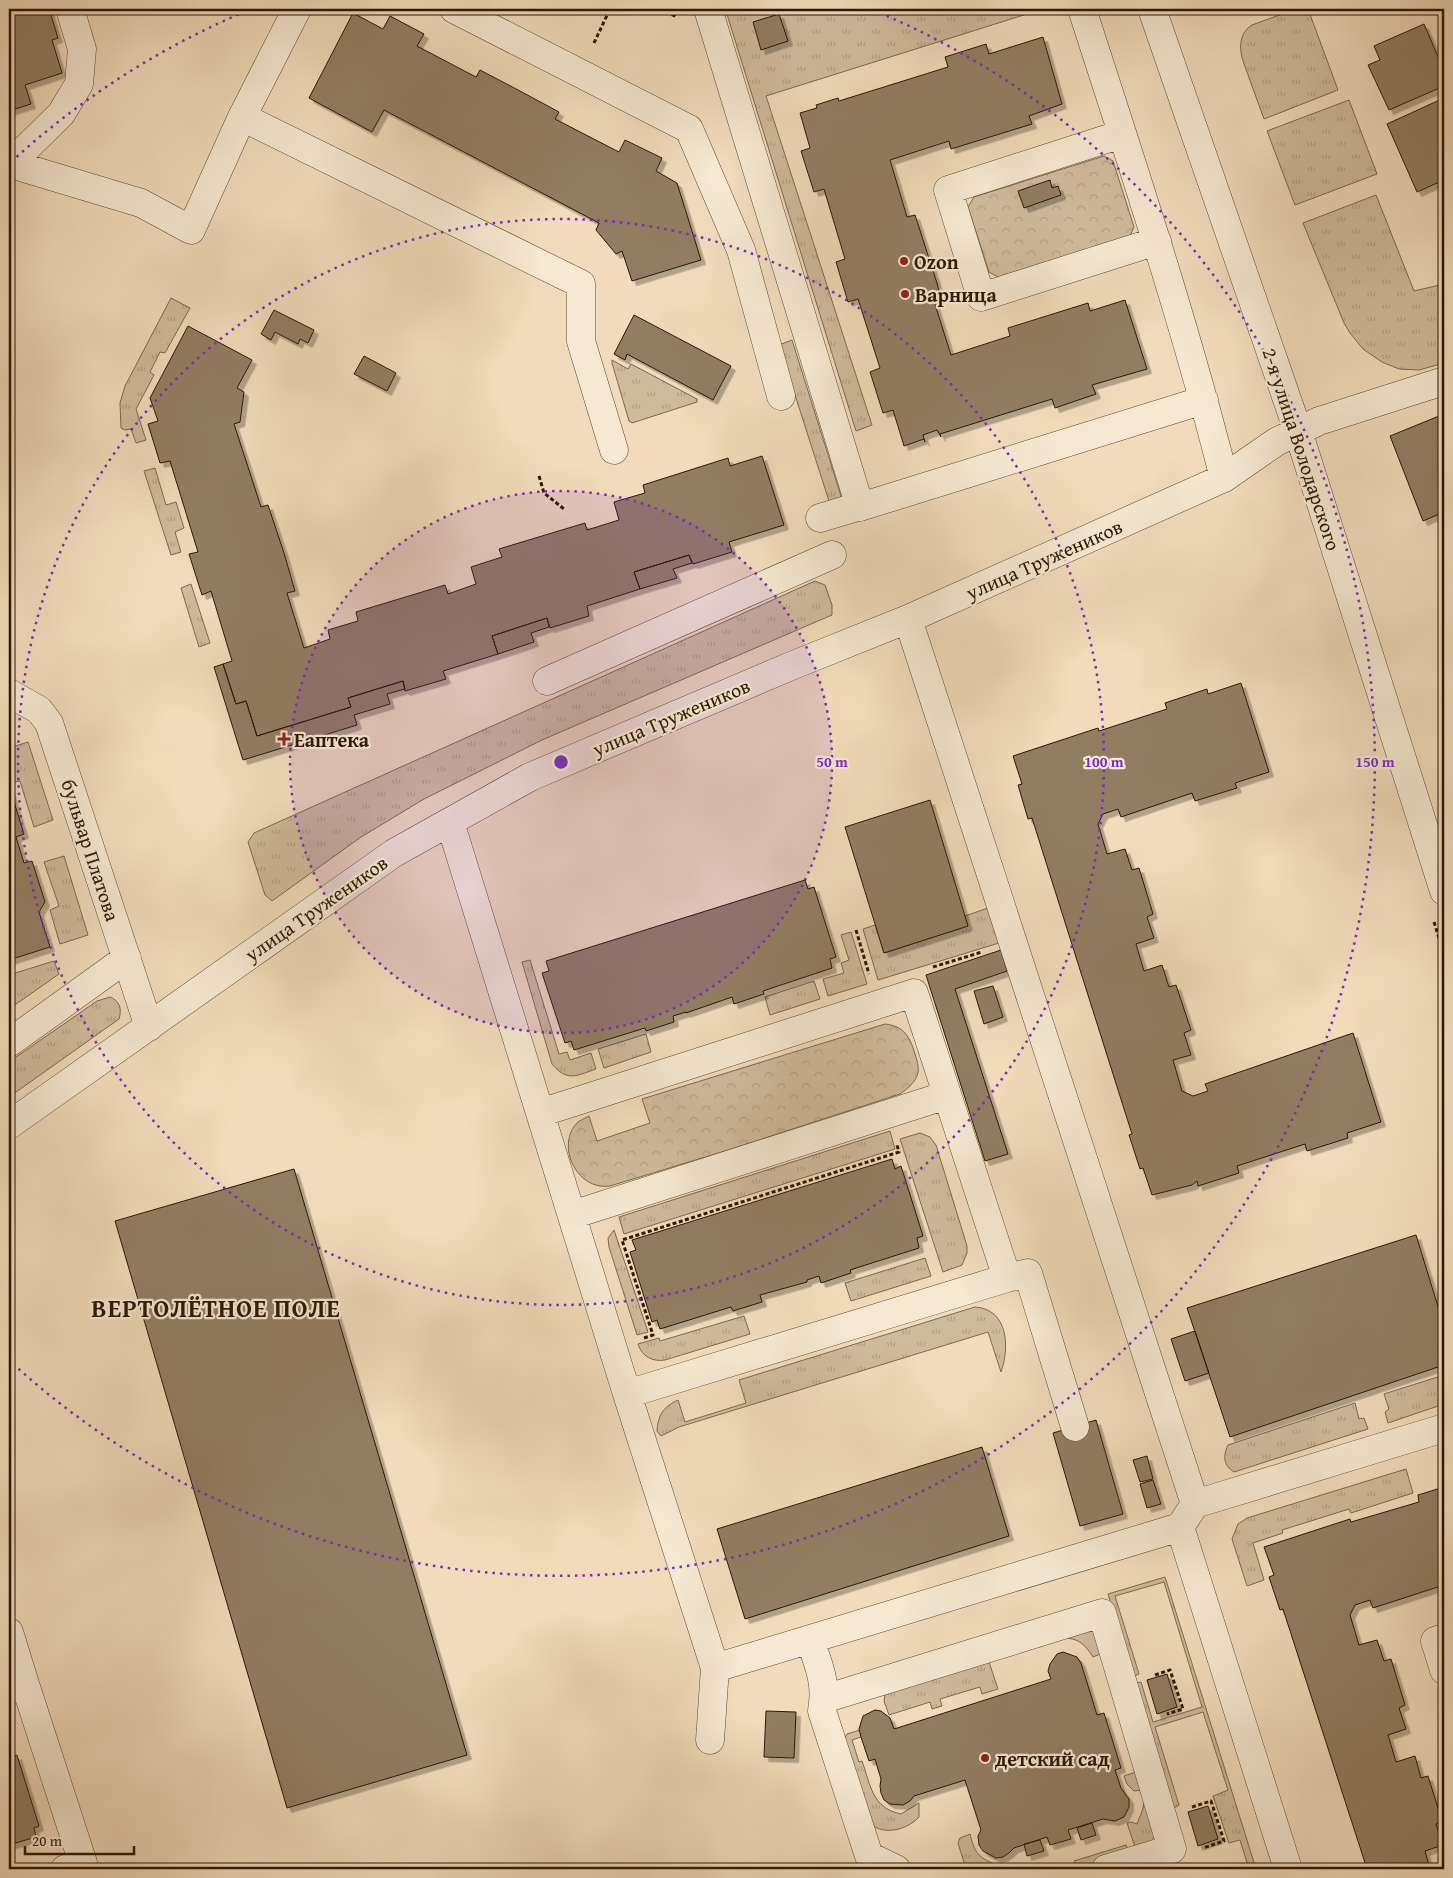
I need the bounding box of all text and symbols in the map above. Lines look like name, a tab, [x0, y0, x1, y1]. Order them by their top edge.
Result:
place label: Ozon	[914, 247, 959, 276]
marker: Ozon	[898, 255, 910, 267]
place label: Варница	[915, 280, 997, 309]
marker: Варница	[899, 288, 911, 300]
street label: 2-я улица Володарского	[1256, 344, 1348, 554]
street label: улица Тружеников	[960, 511, 1127, 607]
street label: улица Тружеников	[587, 671, 754, 764]
place label: Еаптека	[294, 725, 370, 754]
marker: Еаптека	[278, 733, 290, 745]
text: 50 m	[816, 751, 848, 772]
text: 100 m	[1084, 751, 1124, 772]
text: 150 m	[1355, 751, 1395, 772]
centre of rings	[552, 753, 570, 771]
street label: бульвар Платова	[54, 775, 128, 925]
street label: улица Тружеников	[238, 848, 393, 969]
district label: ВЕРТОЛЁТНОЕ ПОЛЕ	[91, 1290, 341, 1326]
place label: детский сад	[995, 1744, 1110, 1773]
marker: детский сад	[979, 1752, 991, 1764]
scale bar	[25, 1823, 134, 1855]
text: 20 m	[32, 1830, 63, 1851]

